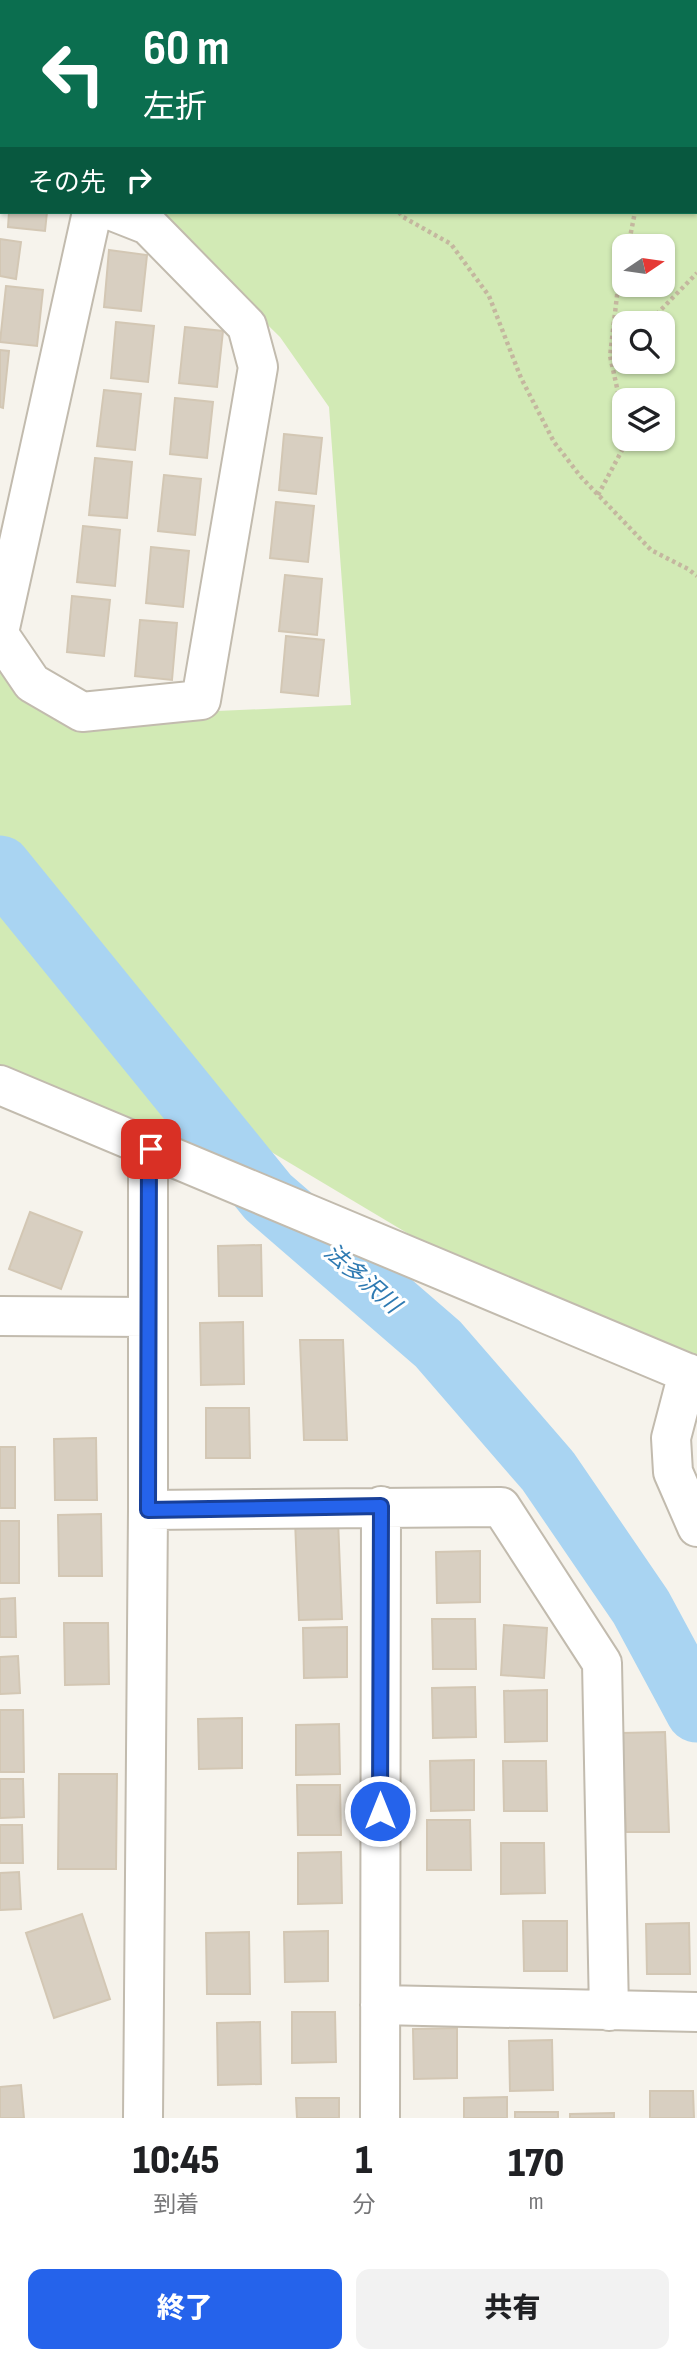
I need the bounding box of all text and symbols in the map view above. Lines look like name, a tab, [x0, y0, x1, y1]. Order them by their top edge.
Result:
text: 60 m	[143, 20, 230, 79]
icon: left	[28, 28, 119, 119]
text: 左折	[143, 88, 207, 127]
icon: right	[120, 161, 158, 199]
text: その先	[28, 168, 106, 199]
north arrow	[612, 234, 676, 298]
map controls	[612, 234, 675, 451]
button: search	[612, 311, 675, 374]
button: layers	[612, 388, 675, 451]
pin	[121, 1119, 181, 1179]
icon: arrive	[132, 1130, 170, 1168]
water label: 法多沢川	[318, 1238, 408, 1322]
position arrow	[343, 1774, 417, 1848]
text: 10:45	[133, 2135, 220, 2186]
text: 1	[355, 2135, 372, 2186]
text: 170	[508, 2138, 564, 2189]
text: m	[529, 2188, 544, 2216]
text: 到着	[153, 2191, 199, 2219]
text: 分	[352, 2191, 375, 2219]
button: 終了	[28, 2269, 342, 2349]
button: 共有	[356, 2269, 669, 2349]

